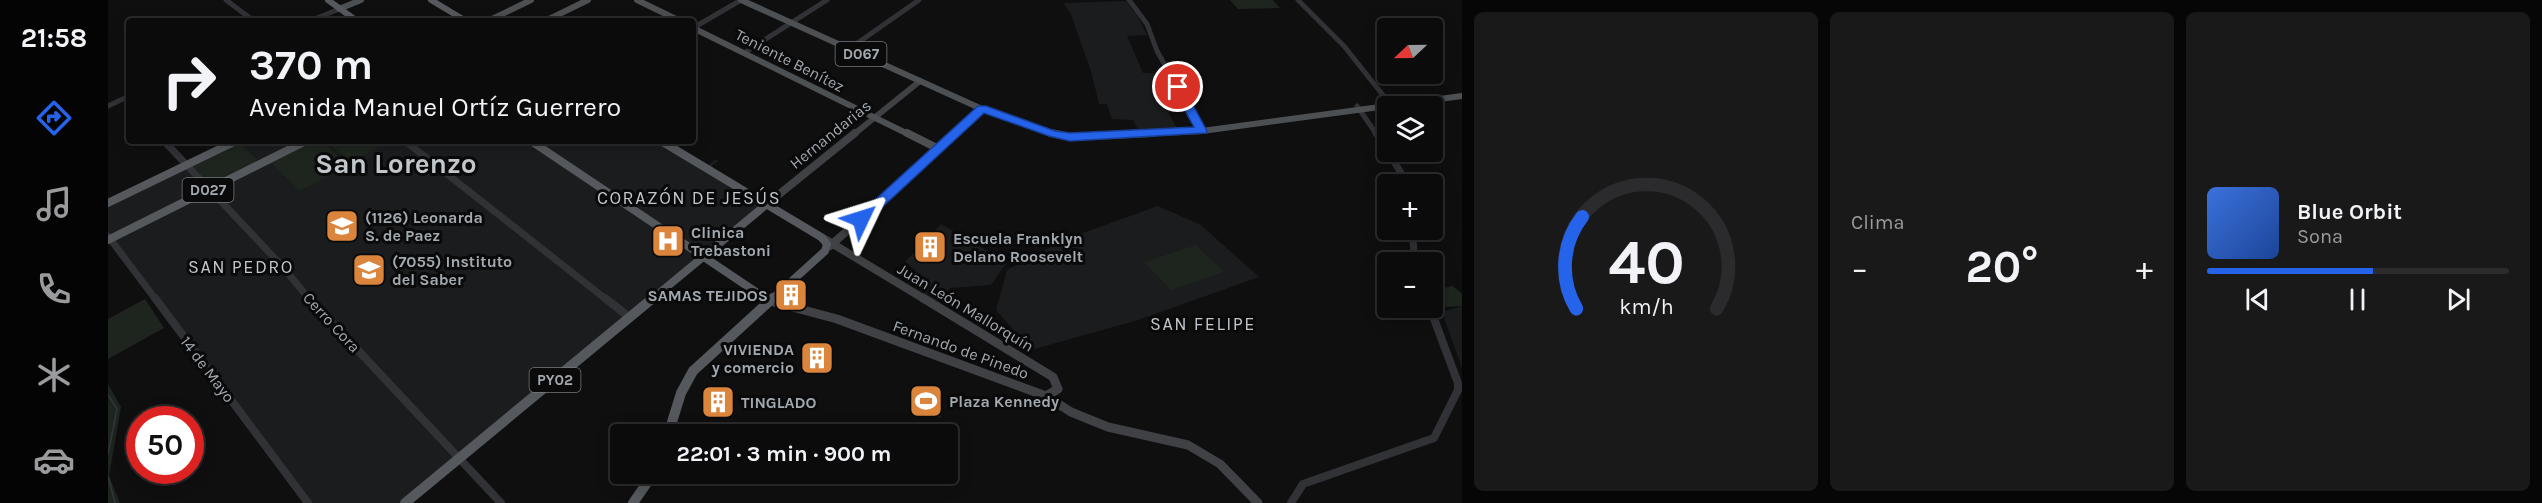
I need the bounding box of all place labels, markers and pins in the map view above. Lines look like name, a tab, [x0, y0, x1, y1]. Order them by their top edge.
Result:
pin	[1152, 61, 1203, 112]
school or university icon: (1126) Leonarda S. de Paez	[324, 208, 360, 244]
place label: (1126) Leonarda S. de Paez	[365, 208, 483, 245]
hospital icon: Clinica Trebastoni	[650, 223, 686, 259]
place label: Clinica Trebastoni	[691, 223, 771, 260]
building icon: Escuela Franklyn Delano Roosevelt	[912, 229, 948, 265]
place label: Escuela Franklyn Delano Roosevelt	[953, 229, 1083, 266]
school or university icon: (7055) Instituto del Saber	[351, 252, 387, 288]
place label: (7055) Instituto del Saber	[392, 252, 512, 289]
building icon: SAMAS TEJIDOS	[773, 277, 809, 313]
place label: SAMAS TEJIDOS	[648, 286, 768, 305]
place label: VIVIENDA y comercio	[712, 340, 794, 377]
building icon: VIVIENDA y comercio	[799, 340, 835, 376]
sports icon: Plaza Kennedy	[908, 383, 944, 419]
building icon: TINGLADO	[700, 384, 736, 420]
place label: Plaza Kennedy	[949, 392, 1059, 411]
place label: TINGLADO	[741, 393, 817, 412]

